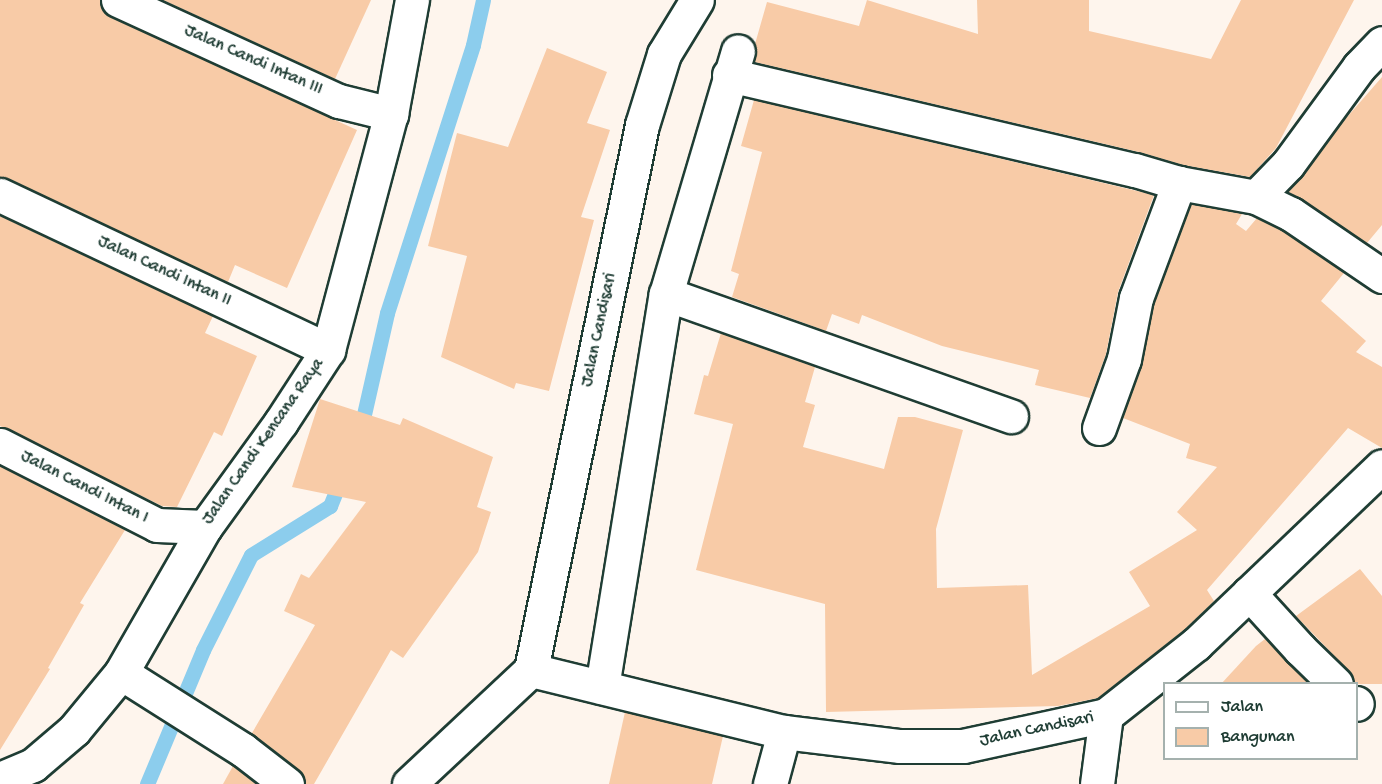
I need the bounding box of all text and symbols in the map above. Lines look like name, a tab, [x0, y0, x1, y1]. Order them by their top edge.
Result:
street label: Jalan Candi Intan III	[180, 21, 326, 101]
street label: Jalan Candi Intan II	[94, 232, 234, 312]
street label: Jalan Candisari	[577, 271, 623, 389]
street label: Jalan Candi Kencana Raya	[198, 355, 330, 529]
street label: Jalan Candi Intan I	[16, 446, 152, 530]
legend	[1163, 682, 1358, 760]
text: Jalan	[1221, 697, 1263, 718]
street label: Jalan Candisari	[978, 707, 1096, 753]
text: Bangunan	[1221, 727, 1295, 748]

